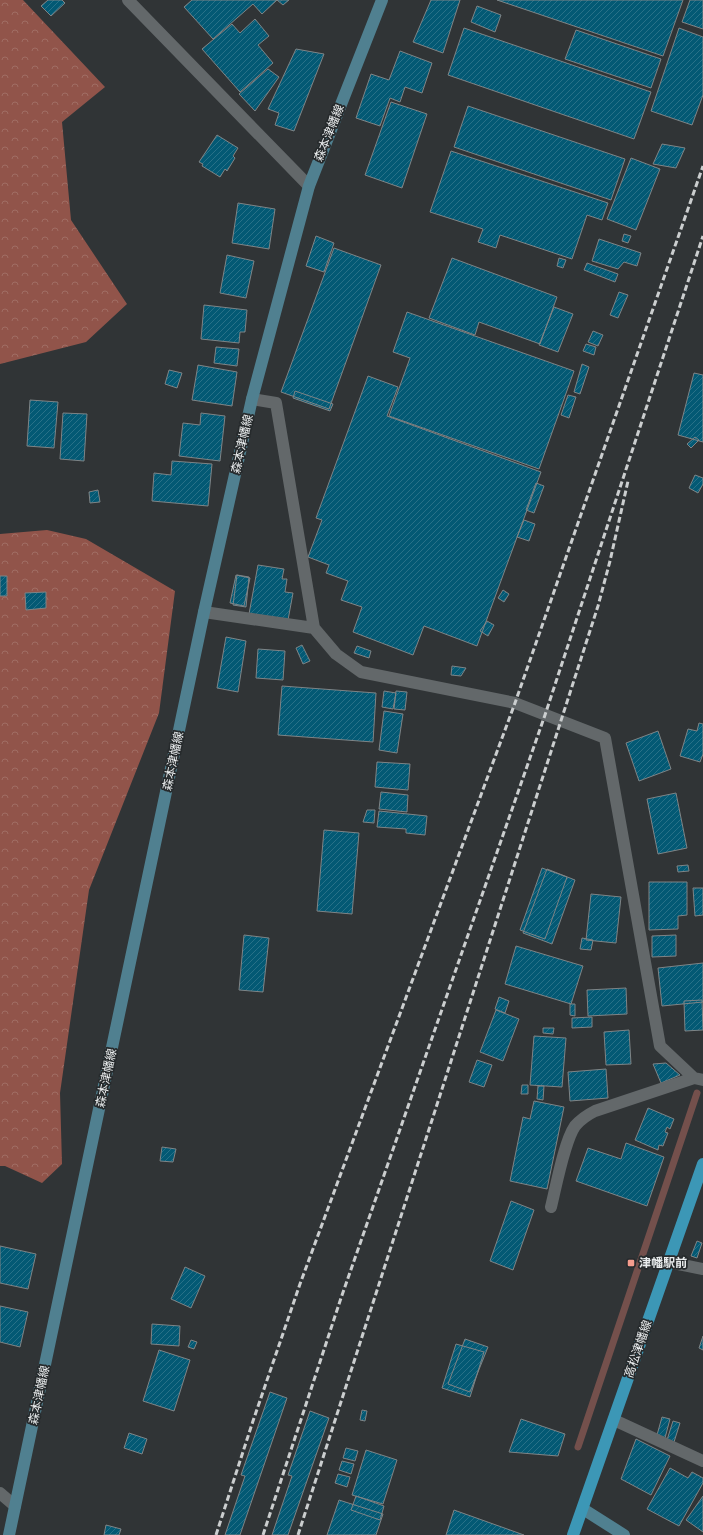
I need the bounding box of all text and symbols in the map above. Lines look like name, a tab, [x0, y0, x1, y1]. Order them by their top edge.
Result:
street label: 森本津幡線	[311, 103, 347, 163]
street label: 森本津幡線	[228, 413, 256, 475]
street label: 森本津幡線	[160, 730, 186, 792]
street label: 森本津幡線	[93, 1047, 119, 1109]
place label: 津幡駅前	[639, 1256, 687, 1270]
marker: 津幡駅前	[626, 1258, 636, 1268]
street label: 高松津幡線	[622, 1318, 654, 1380]
street label: 森本津幡線	[26, 1364, 52, 1426]

